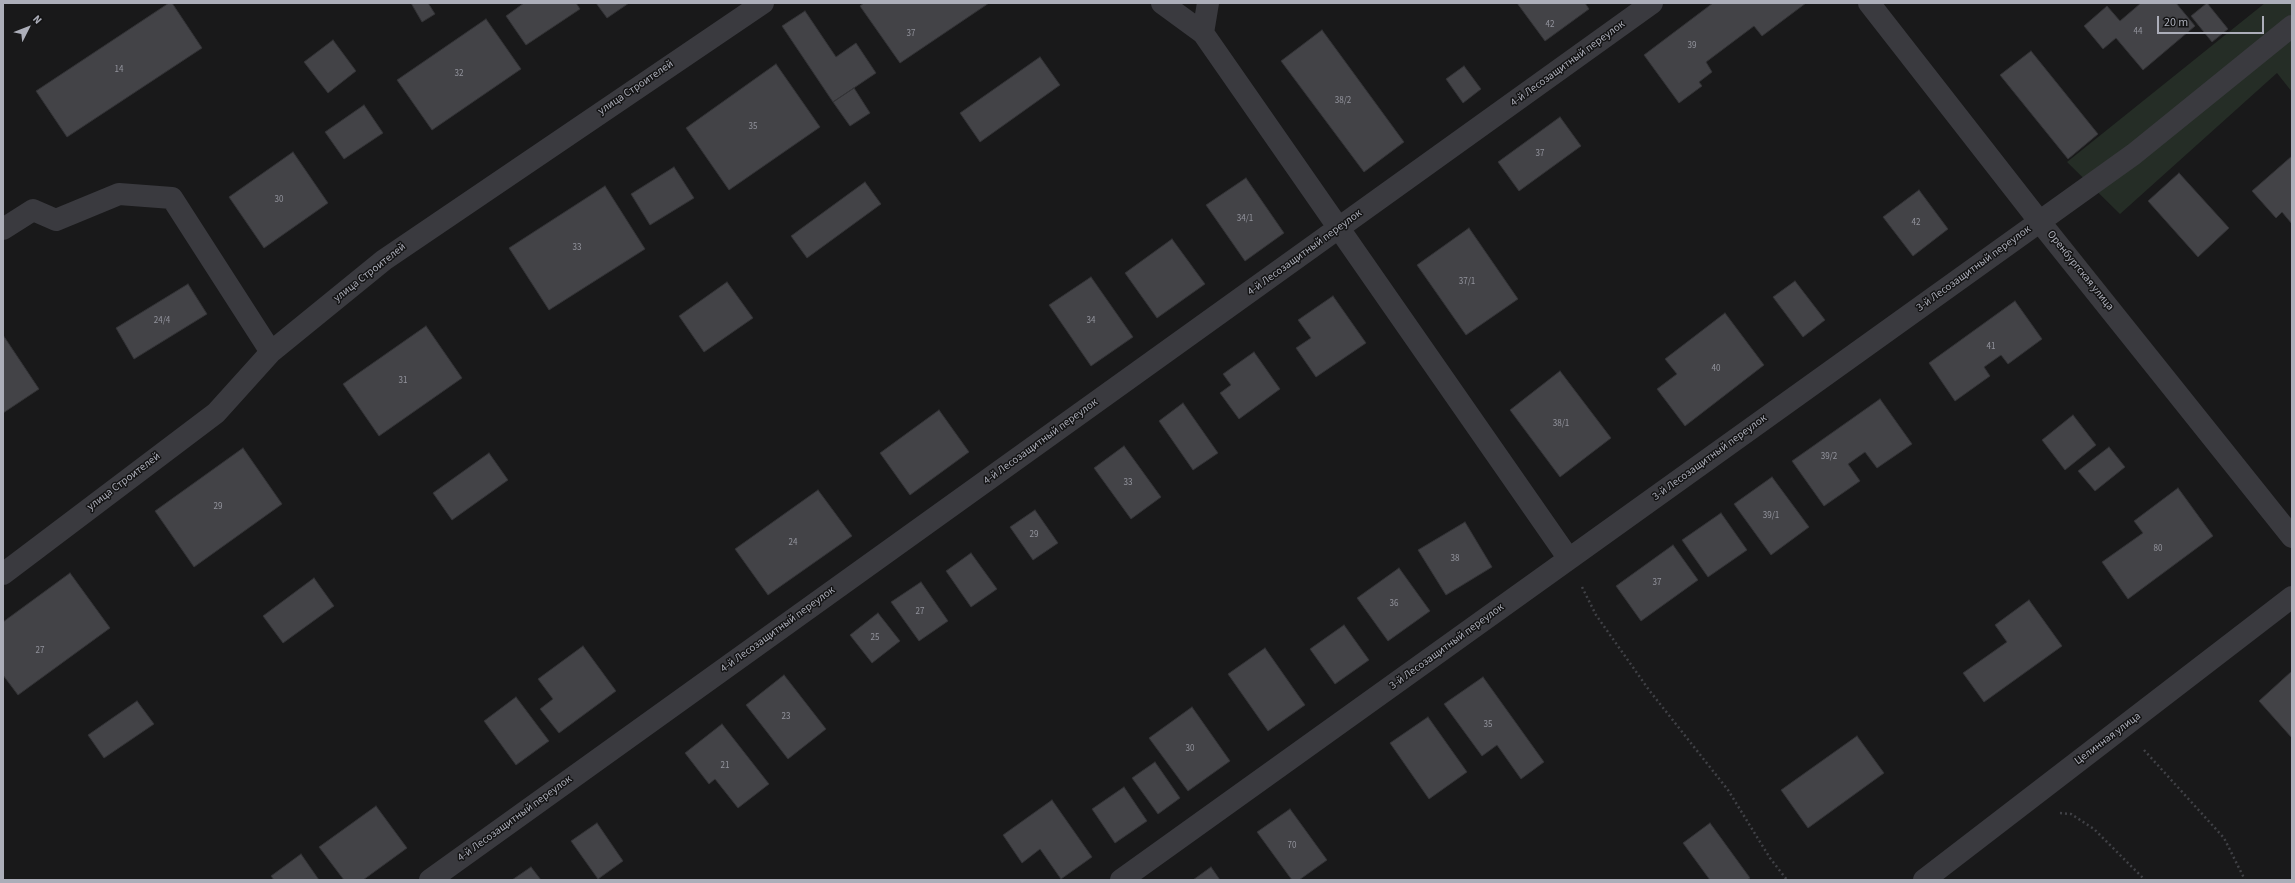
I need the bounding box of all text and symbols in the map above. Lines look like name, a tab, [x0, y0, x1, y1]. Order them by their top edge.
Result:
north arrow	[8, 8, 48, 48]
scale bar	[2159, 8, 2266, 34]
text: N	[29, 12, 45, 27]
text: 20 m	[2164, 14, 2188, 31]
street label: 4-й Лесозащитный переулок	[1508, 18, 1628, 110]
house number: 42	[1546, 20, 1554, 30]
house number: 44	[2134, 27, 2142, 37]
house number: 37	[907, 29, 915, 39]
house number: 39	[1688, 41, 1696, 51]
street label: улица Строителей	[596, 58, 676, 118]
house number: 14	[115, 65, 123, 75]
house number: 32	[455, 69, 463, 79]
house number: 38/2	[1335, 96, 1351, 106]
house number: 35	[749, 122, 757, 132]
house number: 37	[1536, 149, 1544, 159]
house number: 30	[275, 195, 283, 205]
street label: 4-й Лесозащитный переулок	[1245, 207, 1365, 299]
house number: 34/1	[1237, 214, 1253, 224]
house number: 42	[1912, 218, 1920, 228]
street label: 3-й Лесозащитный переулок	[1914, 223, 2034, 315]
street label: Оренбургская улица	[2044, 228, 2116, 314]
street label: улица Строителей	[331, 241, 409, 305]
house number: 33	[573, 243, 581, 253]
house number: 37/1	[1459, 277, 1475, 287]
house number: 24/4	[154, 316, 170, 326]
house number: 34	[1087, 316, 1095, 326]
house number: 41	[1987, 342, 1995, 352]
house number: 40	[1712, 364, 1720, 374]
house number: 31	[399, 376, 407, 386]
street label: 4-й Лесозащитный переулок	[981, 396, 1101, 488]
street label: 3-й Лесозащитный переулок	[1650, 412, 1770, 504]
house number: 38/1	[1553, 419, 1569, 429]
street label: улица Строителей	[85, 450, 163, 514]
house number: 39/2	[1821, 452, 1837, 462]
house number: 33	[1124, 478, 1132, 488]
house number: 29	[214, 502, 222, 512]
house number: 39/1	[1763, 511, 1779, 521]
house number: 29	[1030, 530, 1038, 540]
house number: 24	[789, 538, 797, 548]
house number: 80	[2154, 544, 2162, 554]
house number: 38	[1451, 554, 1459, 564]
house number: 37	[1653, 578, 1661, 588]
street label: 4-й Лесозащитный переулок	[718, 584, 838, 676]
house number: 36	[1390, 599, 1398, 609]
street label: 3-й Лесозащитный переулок	[1387, 601, 1507, 693]
house number: 27	[916, 607, 924, 617]
house number: 25	[871, 633, 879, 643]
house number: 27	[36, 646, 44, 656]
street label: Целинная улица	[2072, 710, 2144, 768]
house number: 23	[782, 712, 790, 722]
house number: 35	[1484, 720, 1492, 730]
house number: 30	[1186, 744, 1194, 754]
house number: 21	[721, 761, 729, 771]
street label: 4-й Лесозащитный переулок	[455, 773, 575, 865]
house number: 70	[1288, 841, 1296, 851]

